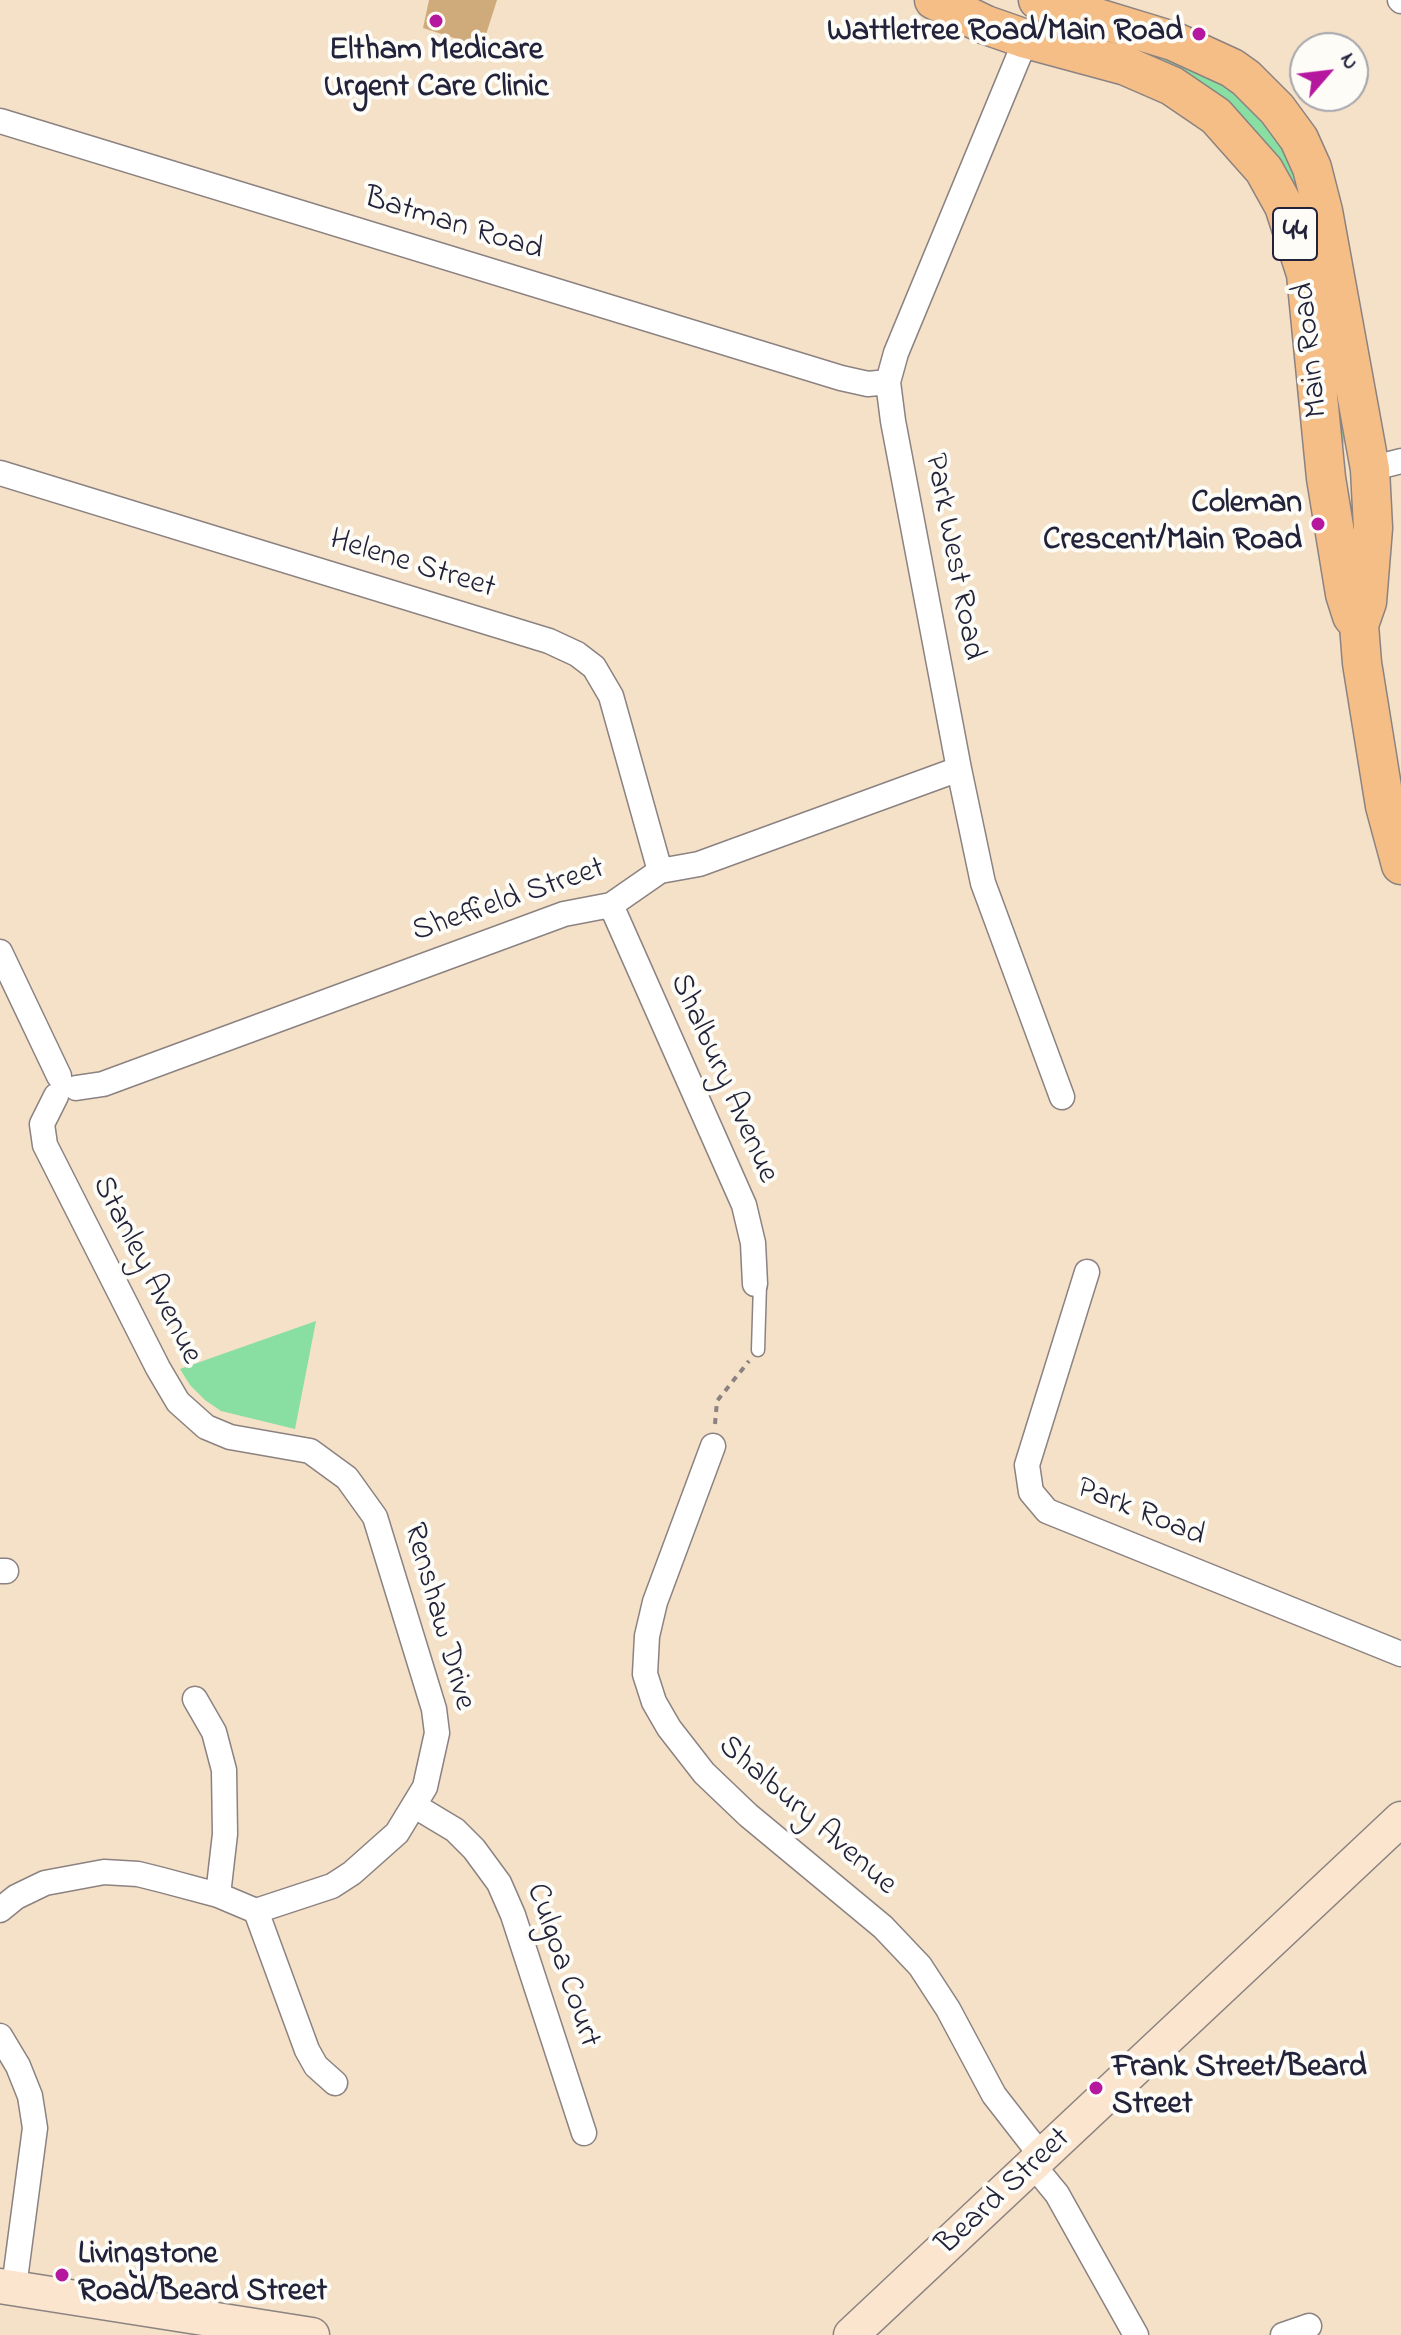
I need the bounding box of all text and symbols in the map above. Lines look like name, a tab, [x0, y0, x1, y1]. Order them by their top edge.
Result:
marker: Eltham Medicare Urgent Care Clinic	[427, 12, 445, 30]
place label: Wattletree Road/Main Road	[827, 15, 1183, 53]
marker: Wattletree Road/Main Road	[1190, 25, 1208, 43]
north arrow	[1289, 32, 1369, 112]
place label: Eltham Medicare Urgent Care Clinic	[324, 34, 548, 109]
text: N	[1331, 48, 1366, 76]
street label: Batman Road	[359, 181, 547, 271]
road number: 44	[1273, 208, 1317, 260]
street label: Main Road	[1287, 280, 1339, 420]
street label: Park West Road	[913, 450, 991, 664]
place label: Coleman Crescent/Main Road	[1043, 487, 1302, 562]
marker: Coleman Crescent/Main Road	[1309, 515, 1327, 533]
street label: Helene Street	[324, 523, 500, 609]
street label: Sheffield Street	[408, 851, 610, 953]
street label: Shalbury Avenue	[659, 968, 785, 1190]
street label: Stanley Avenue	[81, 1171, 209, 1371]
street label: Park Road	[1070, 1471, 1210, 1557]
street label: Renshaw Drive	[392, 1519, 482, 1715]
street label: Shalbury Avenue	[709, 1729, 903, 1905]
street label: Culgoa Court	[515, 1879, 607, 2053]
place label: Frank Street/Beard Street	[1112, 2051, 1367, 2126]
marker: Frank Street/Beard Street	[1087, 2079, 1105, 2097]
street label: Beard Street	[930, 2121, 1080, 2265]
place label: Livingstone Road/Beard Street	[78, 2238, 327, 2313]
marker: Livingstone Road/Beard Street	[53, 2266, 71, 2284]

